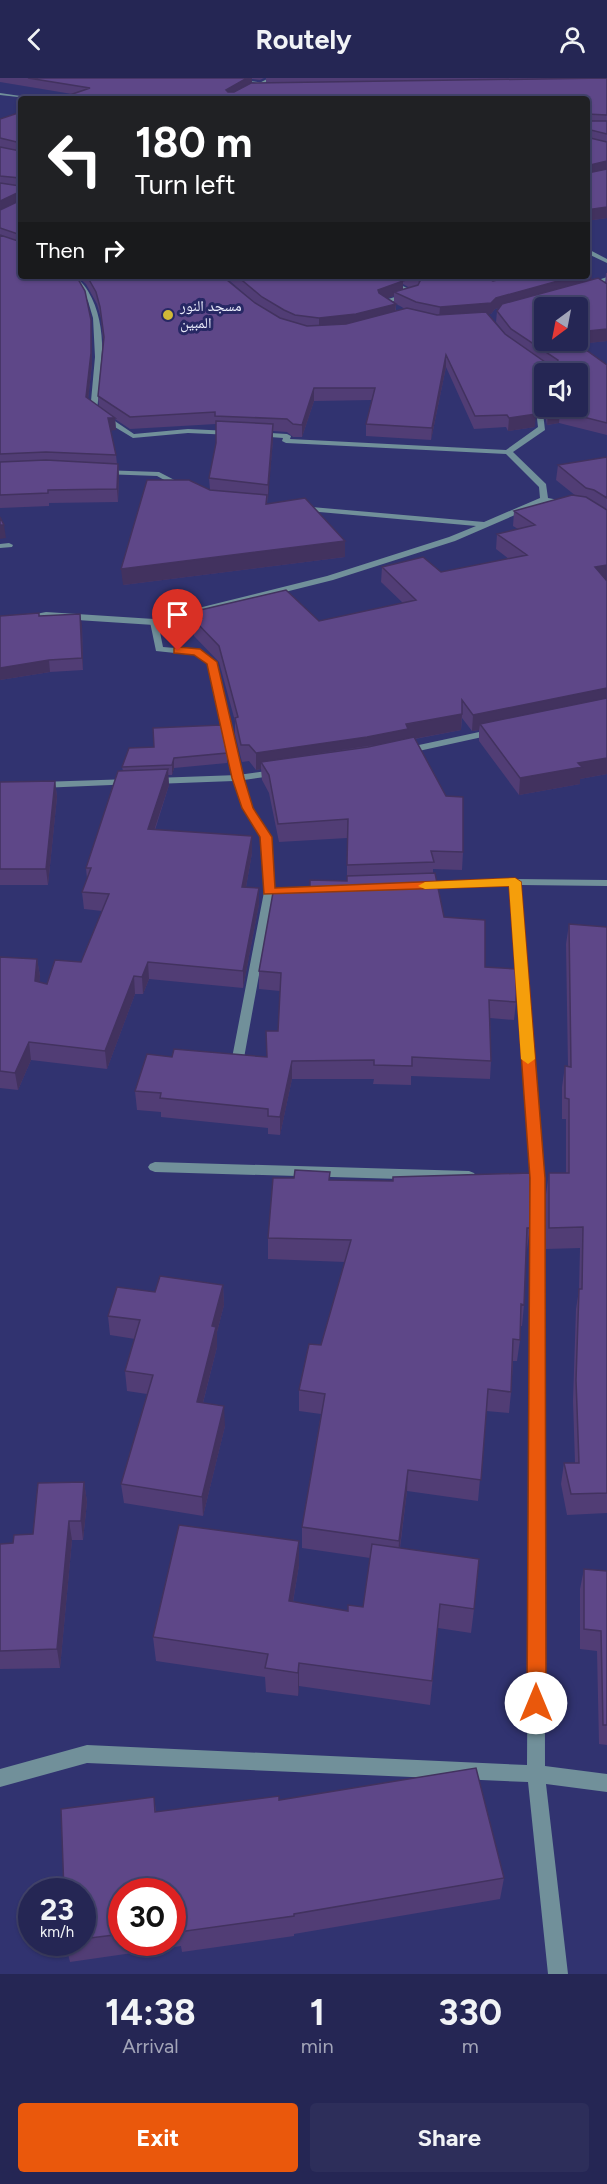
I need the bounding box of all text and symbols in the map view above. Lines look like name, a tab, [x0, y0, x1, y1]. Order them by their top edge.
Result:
icon: back	[18, 23, 51, 56]
text: Routely	[255, 23, 352, 56]
icon: person	[556, 23, 589, 56]
text: 180 m	[135, 117, 252, 168]
icon: left	[36, 120, 114, 198]
text: Turn left	[135, 168, 235, 201]
icon: right	[97, 234, 130, 267]
text: Then	[36, 237, 85, 264]
place label: مسجد النور المبين	[179, 297, 242, 333]
north arrow	[534, 297, 588, 351]
map controls	[534, 297, 588, 417]
marker: مسجد النور المبين	[161, 308, 175, 322]
button: sound	[534, 363, 588, 417]
pin	[152, 589, 203, 651]
icon: arrive	[161, 598, 194, 631]
position arrow	[504, 1671, 568, 1735]
speed limit sign: 30	[108, 1878, 186, 1956]
text: 23	[40, 1891, 74, 1928]
text: km/h	[40, 1923, 74, 1941]
text: 14:38	[105, 1991, 196, 2034]
text: 1	[310, 1991, 325, 2034]
text: 330	[439, 1991, 502, 2034]
text: Arrival	[122, 2034, 179, 2058]
text: min	[301, 2034, 334, 2058]
text: m	[462, 2034, 479, 2058]
button: Exit	[18, 2103, 298, 2172]
button: Share	[310, 2103, 589, 2172]

